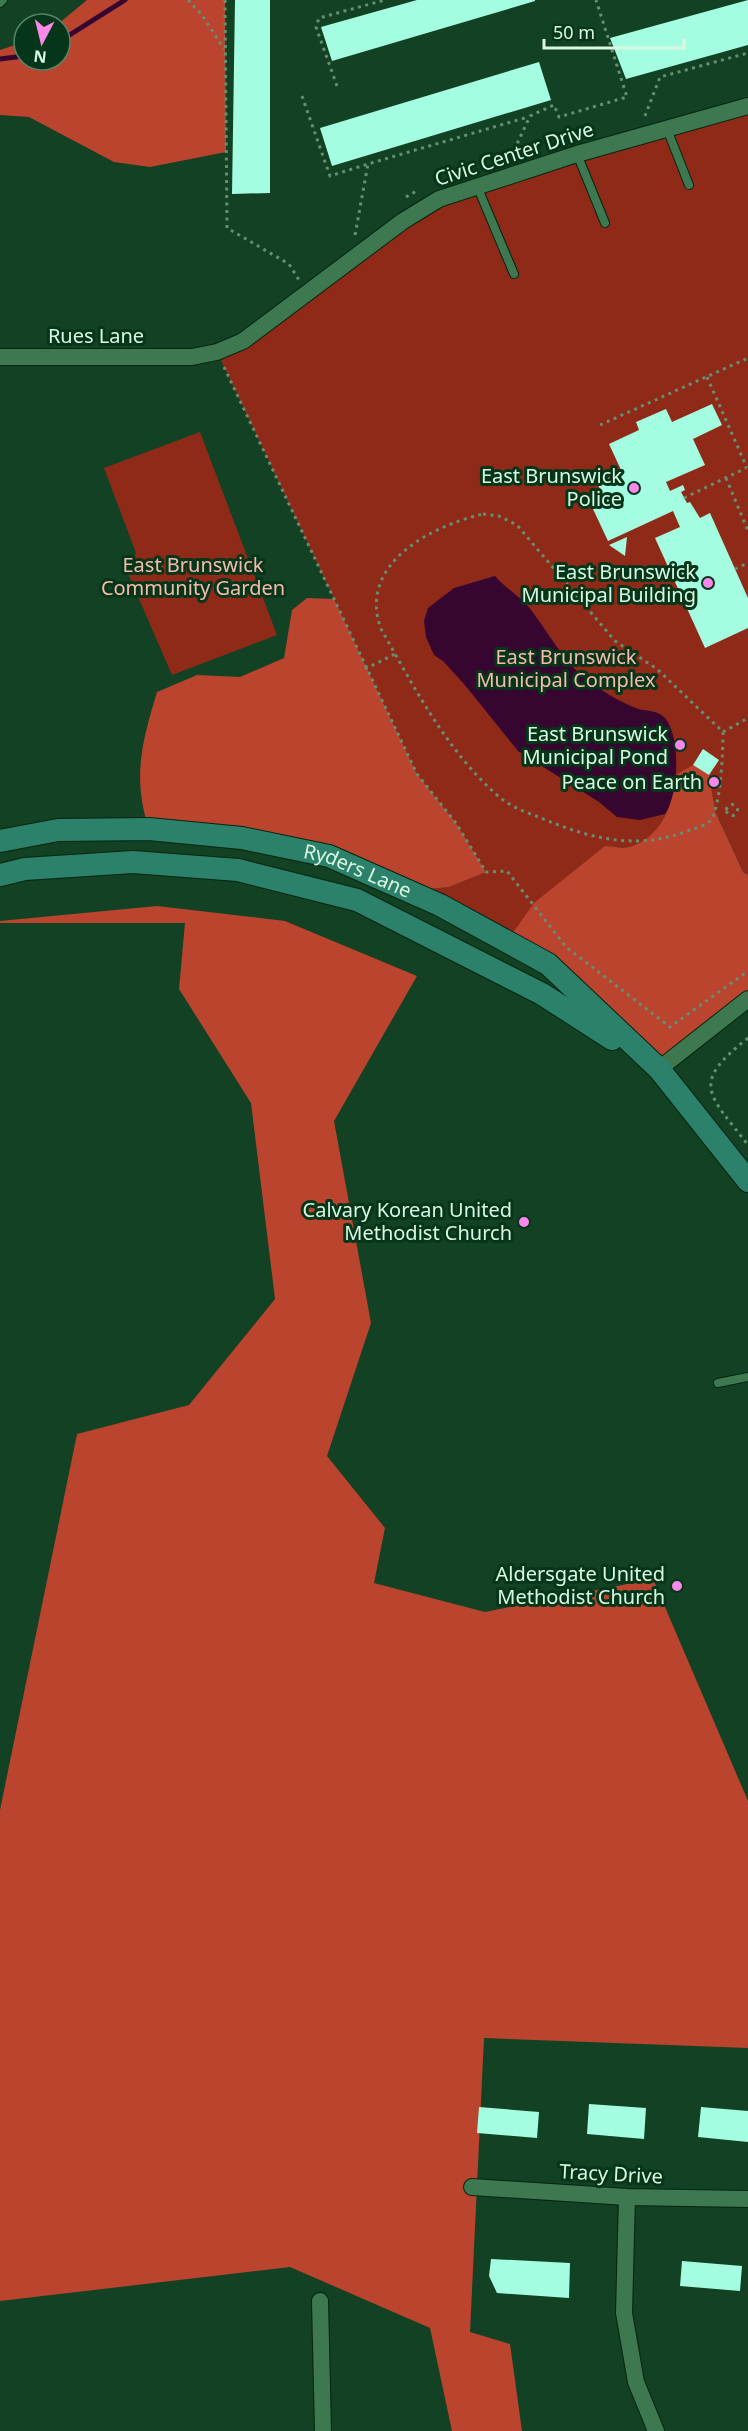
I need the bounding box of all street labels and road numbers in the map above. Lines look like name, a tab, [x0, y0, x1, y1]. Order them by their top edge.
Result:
street label: Civic Center Drive	[431, 115, 597, 192]
street label: Rues Lane	[48, 322, 144, 349]
street label: Ryders Lane	[301, 837, 416, 904]
street label: Tracy Drive	[559, 2157, 663, 2190]

